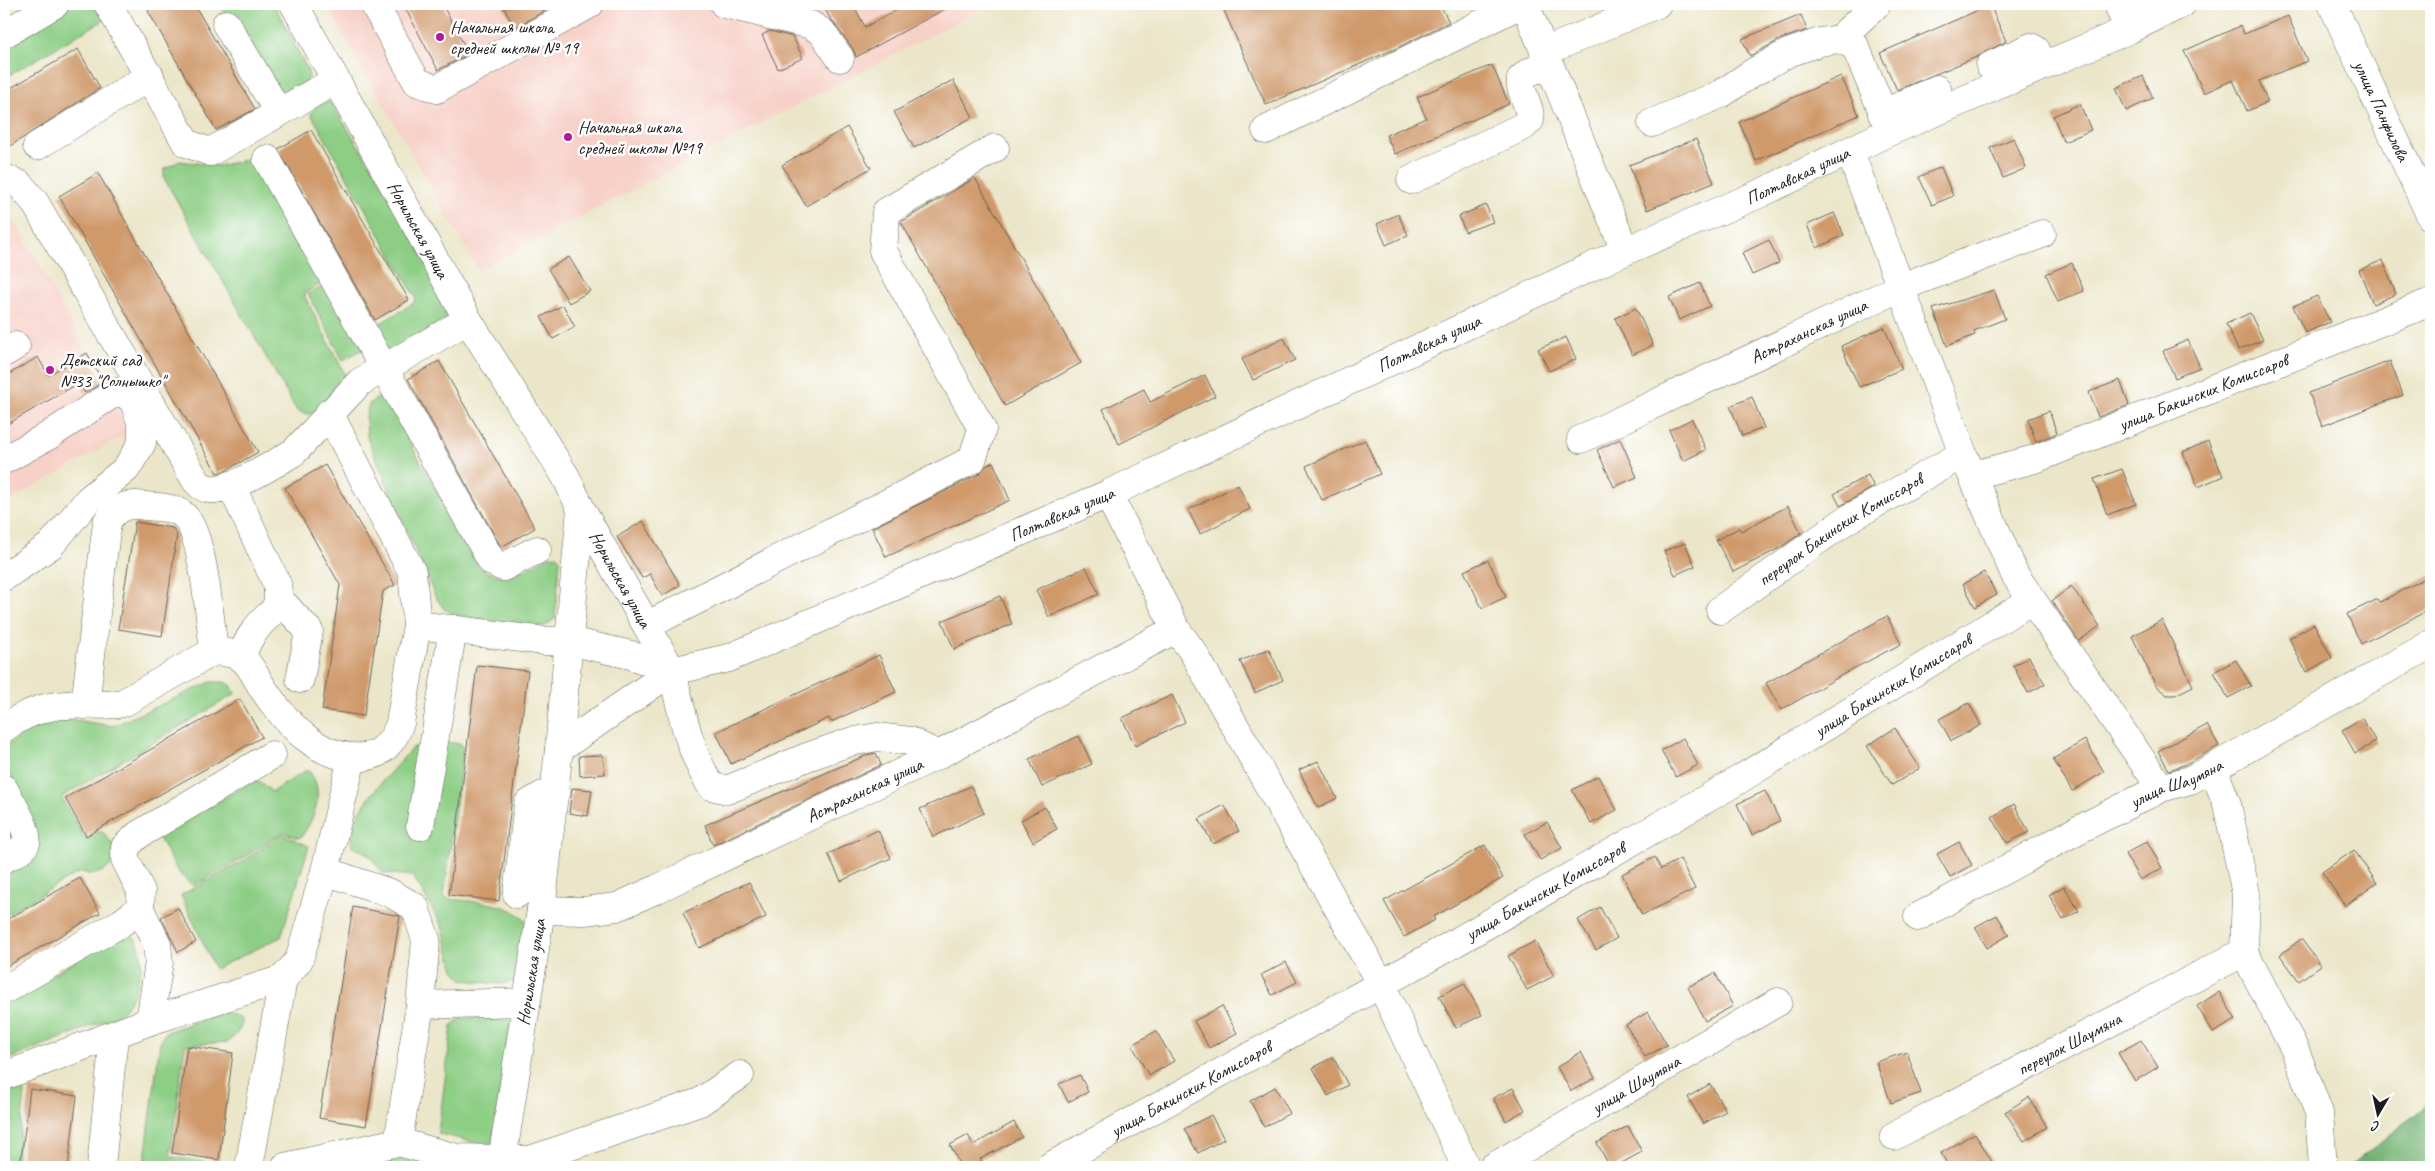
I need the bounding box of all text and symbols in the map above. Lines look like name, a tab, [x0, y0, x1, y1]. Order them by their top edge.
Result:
place label: Начальная школа средней школы № 19	[450, 16, 580, 59]
marker: Начальная школа средней школы № 19	[434, 31, 446, 43]
street label: улица Панфилова	[2348, 56, 2415, 166]
place label: Начальная школа средней школы №19	[578, 116, 704, 159]
marker: Начальная школа средней школы №19	[562, 131, 574, 143]
street label: Полтавская улица	[1742, 141, 1854, 209]
street label: Норильская улица	[383, 178, 455, 283]
street label: Астраханская улица	[1747, 293, 1871, 368]
street label: Полтавская улица	[1374, 309, 1485, 377]
street label: улица Бакинских Комиссаров	[2115, 348, 2294, 436]
place label: Детский сад №33 "Солнышко"	[60, 349, 169, 392]
marker: Детский сад №33 "Солнышко"	[44, 364, 56, 376]
street label: переулок Бакинских Комиссаров	[1754, 467, 1929, 590]
street label: Полтавская улица	[1006, 481, 1119, 546]
street label: Норильская улица	[585, 527, 657, 633]
street label: улица Бакинских Комиссаров	[1810, 627, 1979, 742]
street label: Астраханская улица	[803, 752, 927, 827]
street label: улица Шаумяна	[2125, 753, 2227, 813]
street label: улица Бакинских Комиссаров	[1461, 835, 1632, 946]
street label: Норильская улица	[512, 916, 550, 1027]
street label: переулок Шаумяна	[2014, 1007, 2126, 1080]
street label: улица Бакинских Комиссаров	[1106, 1034, 1278, 1142]
street label: улица Шаумяна	[1587, 1050, 1685, 1119]
north arrow	[2352, 1088, 2402, 1138]
text: С	[2369, 1117, 2381, 1135]

